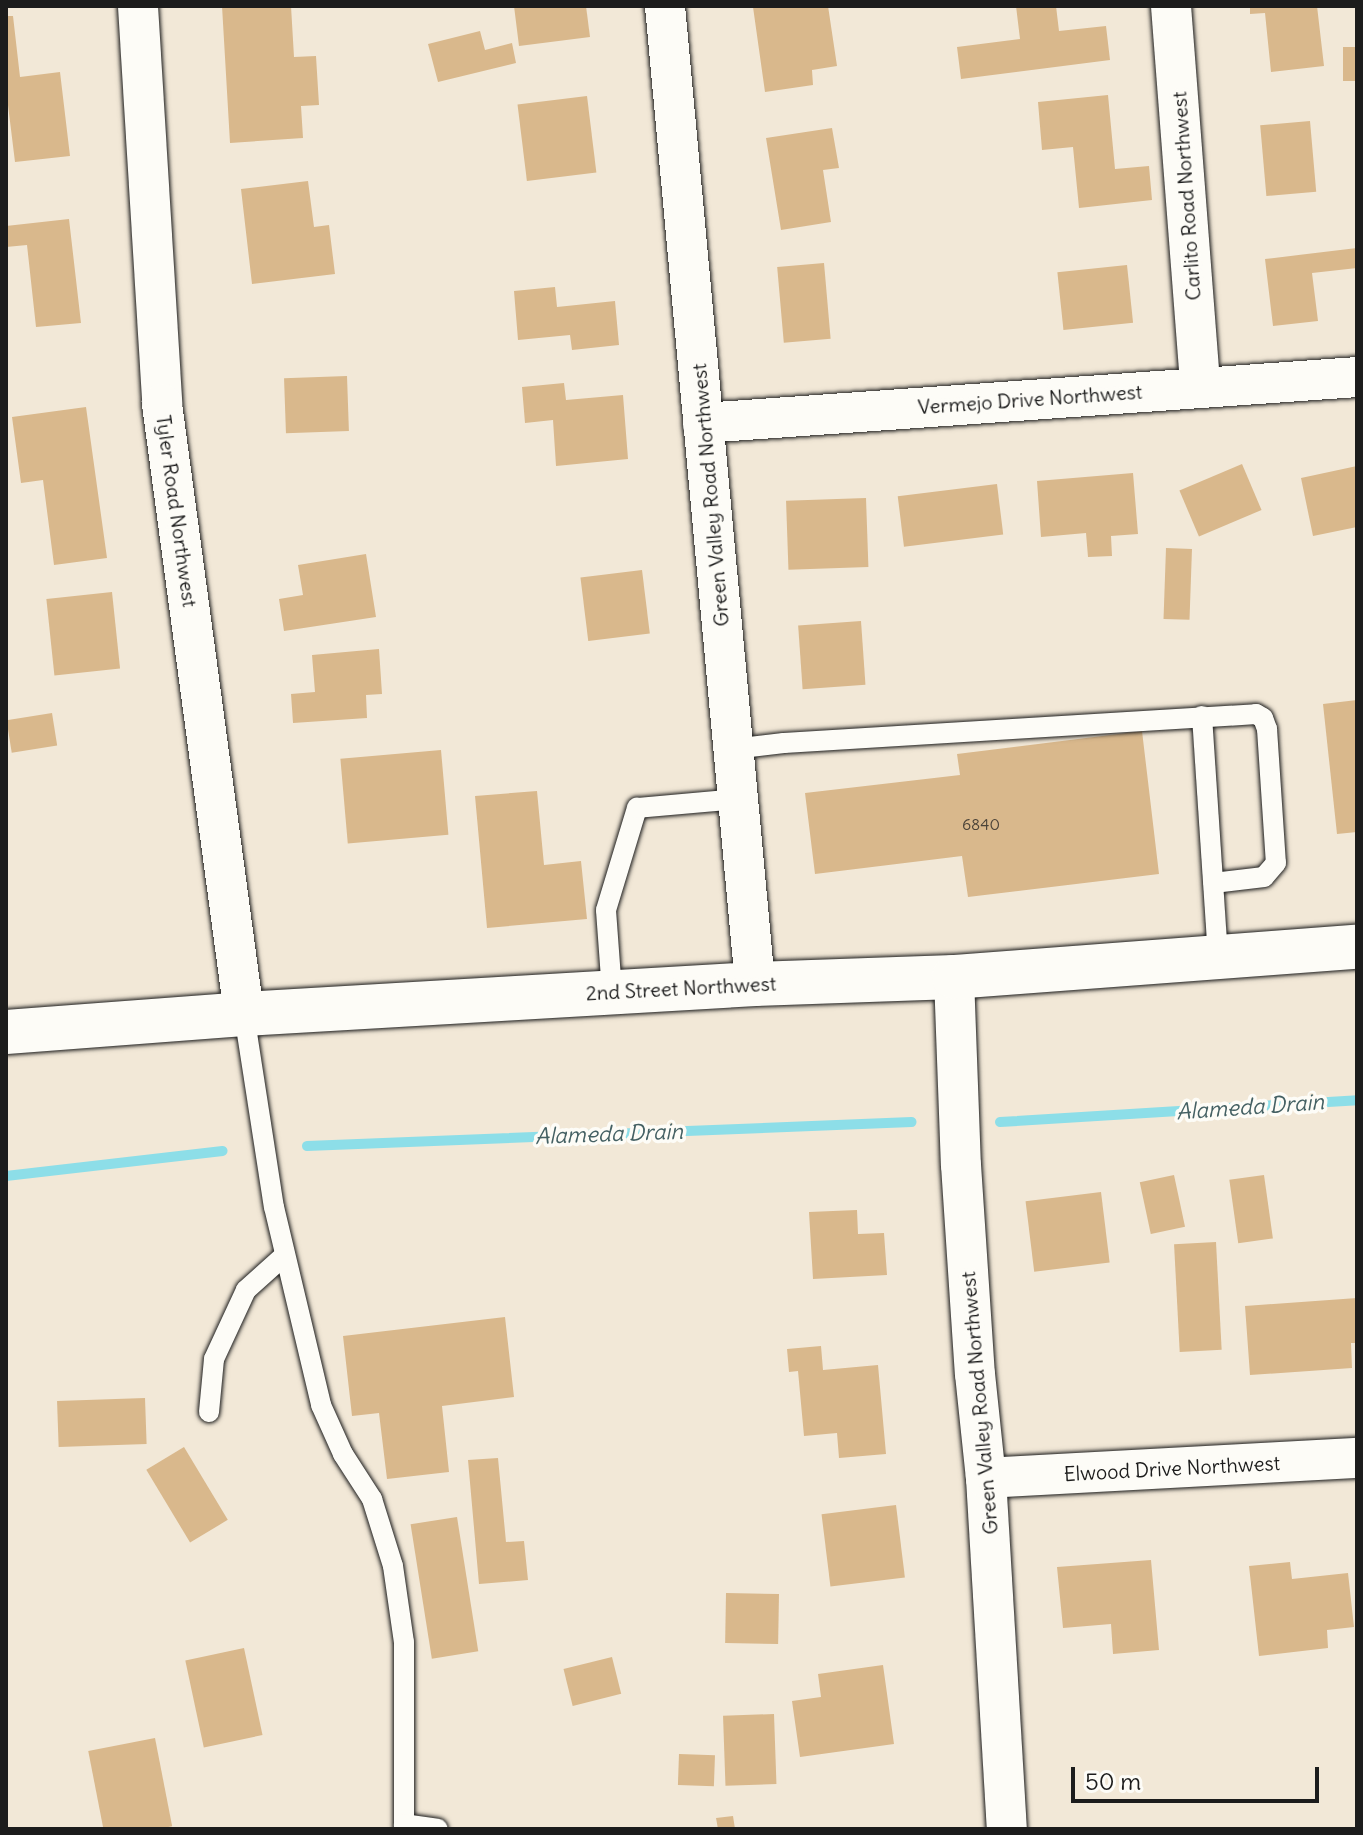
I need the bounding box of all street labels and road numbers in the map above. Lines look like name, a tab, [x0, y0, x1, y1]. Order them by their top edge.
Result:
street label: Carlito Road Northwest	[1167, 91, 1205, 301]
street label: Green Valley Road Northwest	[687, 362, 733, 628]
street label: Vermejo Drive Northwest	[917, 379, 1143, 419]
street label: Tyler Road Northwest	[152, 413, 202, 609]
street label: 2nd Street Northwest	[585, 971, 777, 1005]
street label: Green Valley Road Northwest	[956, 1270, 1002, 1536]
street label: Elwood Drive Northwest	[1063, 1450, 1281, 1486]

